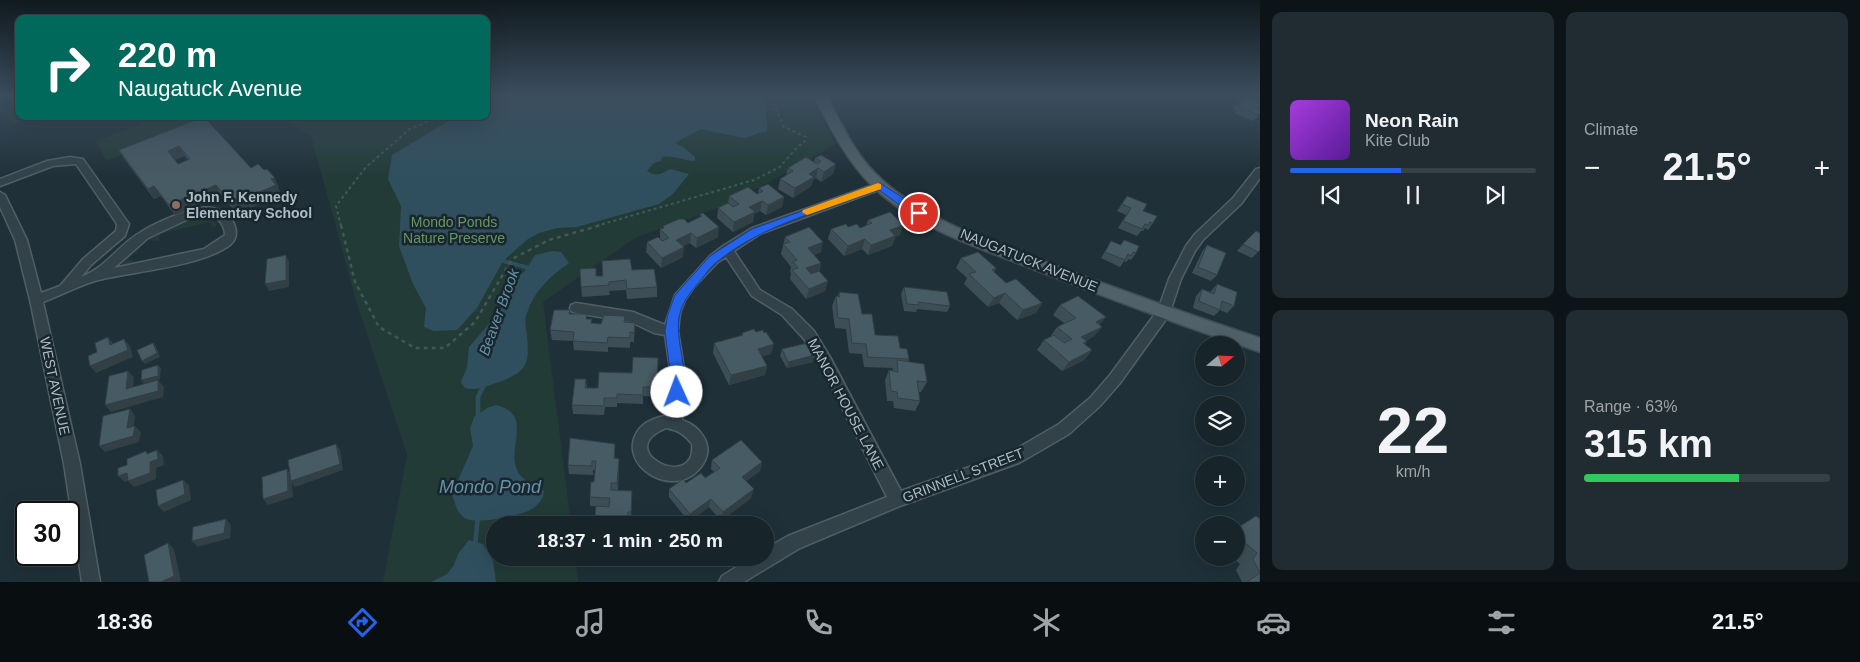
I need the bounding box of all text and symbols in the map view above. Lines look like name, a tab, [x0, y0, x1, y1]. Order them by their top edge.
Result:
icon: right	[35, 35, 100, 100]
text: 220 m	[118, 35, 217, 74]
text: Naugatuck Avenue	[118, 76, 302, 101]
text: Neon Rain	[1365, 110, 1459, 131]
text: Climate	[1584, 121, 1638, 138]
text: Kite Club	[1365, 132, 1430, 149]
text: 21.5°	[1662, 146, 1752, 188]
text: −	[1584, 152, 1600, 183]
text: +	[1814, 152, 1830, 183]
icon: previous	[1317, 181, 1345, 209]
icon: pause	[1399, 181, 1427, 209]
icon: next	[1481, 181, 1509, 209]
place label: John F. Kennedy Elementary School	[186, 189, 312, 221]
pin	[898, 192, 940, 234]
marker: John F. Kennedy Elementary School	[170, 199, 182, 211]
icon: arrive	[905, 199, 933, 227]
park label: Mondo Ponds Nature Preserve	[403, 214, 505, 246]
street label: NAUGATUCK AVENUE	[958, 225, 1100, 295]
water label: Beaver Brook	[475, 265, 523, 357]
street label: WEST AVENUE	[37, 336, 73, 436]
street label: MANOR HOUSE LANE	[805, 336, 887, 472]
north arrow	[1195, 336, 1245, 386]
map controls	[1195, 336, 1245, 566]
position arrow	[650, 365, 702, 417]
text: 22	[1377, 394, 1449, 467]
button: layers	[1195, 396, 1245, 446]
text: Range · 63%	[1584, 398, 1677, 415]
text: 315 km	[1584, 423, 1713, 465]
street label: GRINNELL STREET	[900, 444, 1026, 506]
button: +	[1195, 456, 1245, 506]
text: km/h	[1396, 463, 1430, 480]
water label: Mondo Pond	[439, 477, 542, 497]
speed limit sign: 30	[15, 501, 80, 566]
button: −	[1195, 516, 1245, 566]
text: 18:37 · 1 min · 250 m	[537, 530, 723, 551]
icon: directions	[345, 605, 380, 640]
icon: music	[573, 605, 608, 640]
icon: phone	[801, 605, 836, 640]
icon: climate	[1029, 605, 1064, 640]
icon: car	[1256, 605, 1291, 640]
icon: filters	[1484, 605, 1519, 640]
text: 18:36	[96, 609, 153, 634]
text: 21.5°	[1712, 609, 1764, 634]

